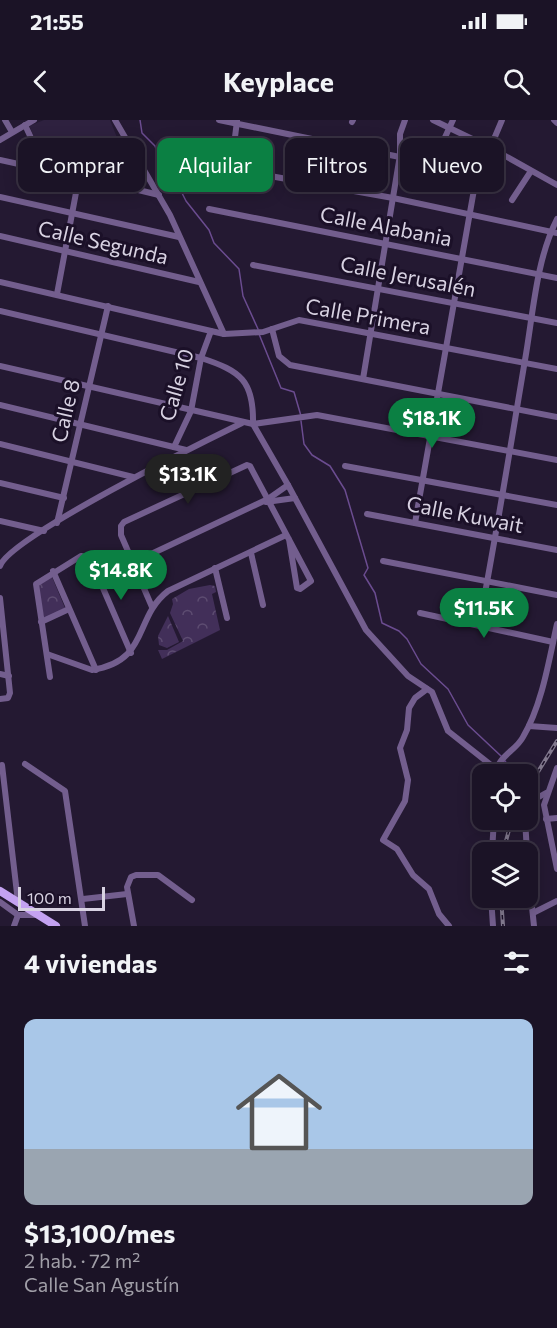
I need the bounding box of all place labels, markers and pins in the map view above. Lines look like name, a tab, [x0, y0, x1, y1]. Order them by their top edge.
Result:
pin: $18.1K	[383, 398, 481, 449]
pin: $13.1K	[139, 454, 237, 505]
pin: $14.8K	[72, 550, 170, 601]
pin: $11.5K	[435, 588, 533, 639]

